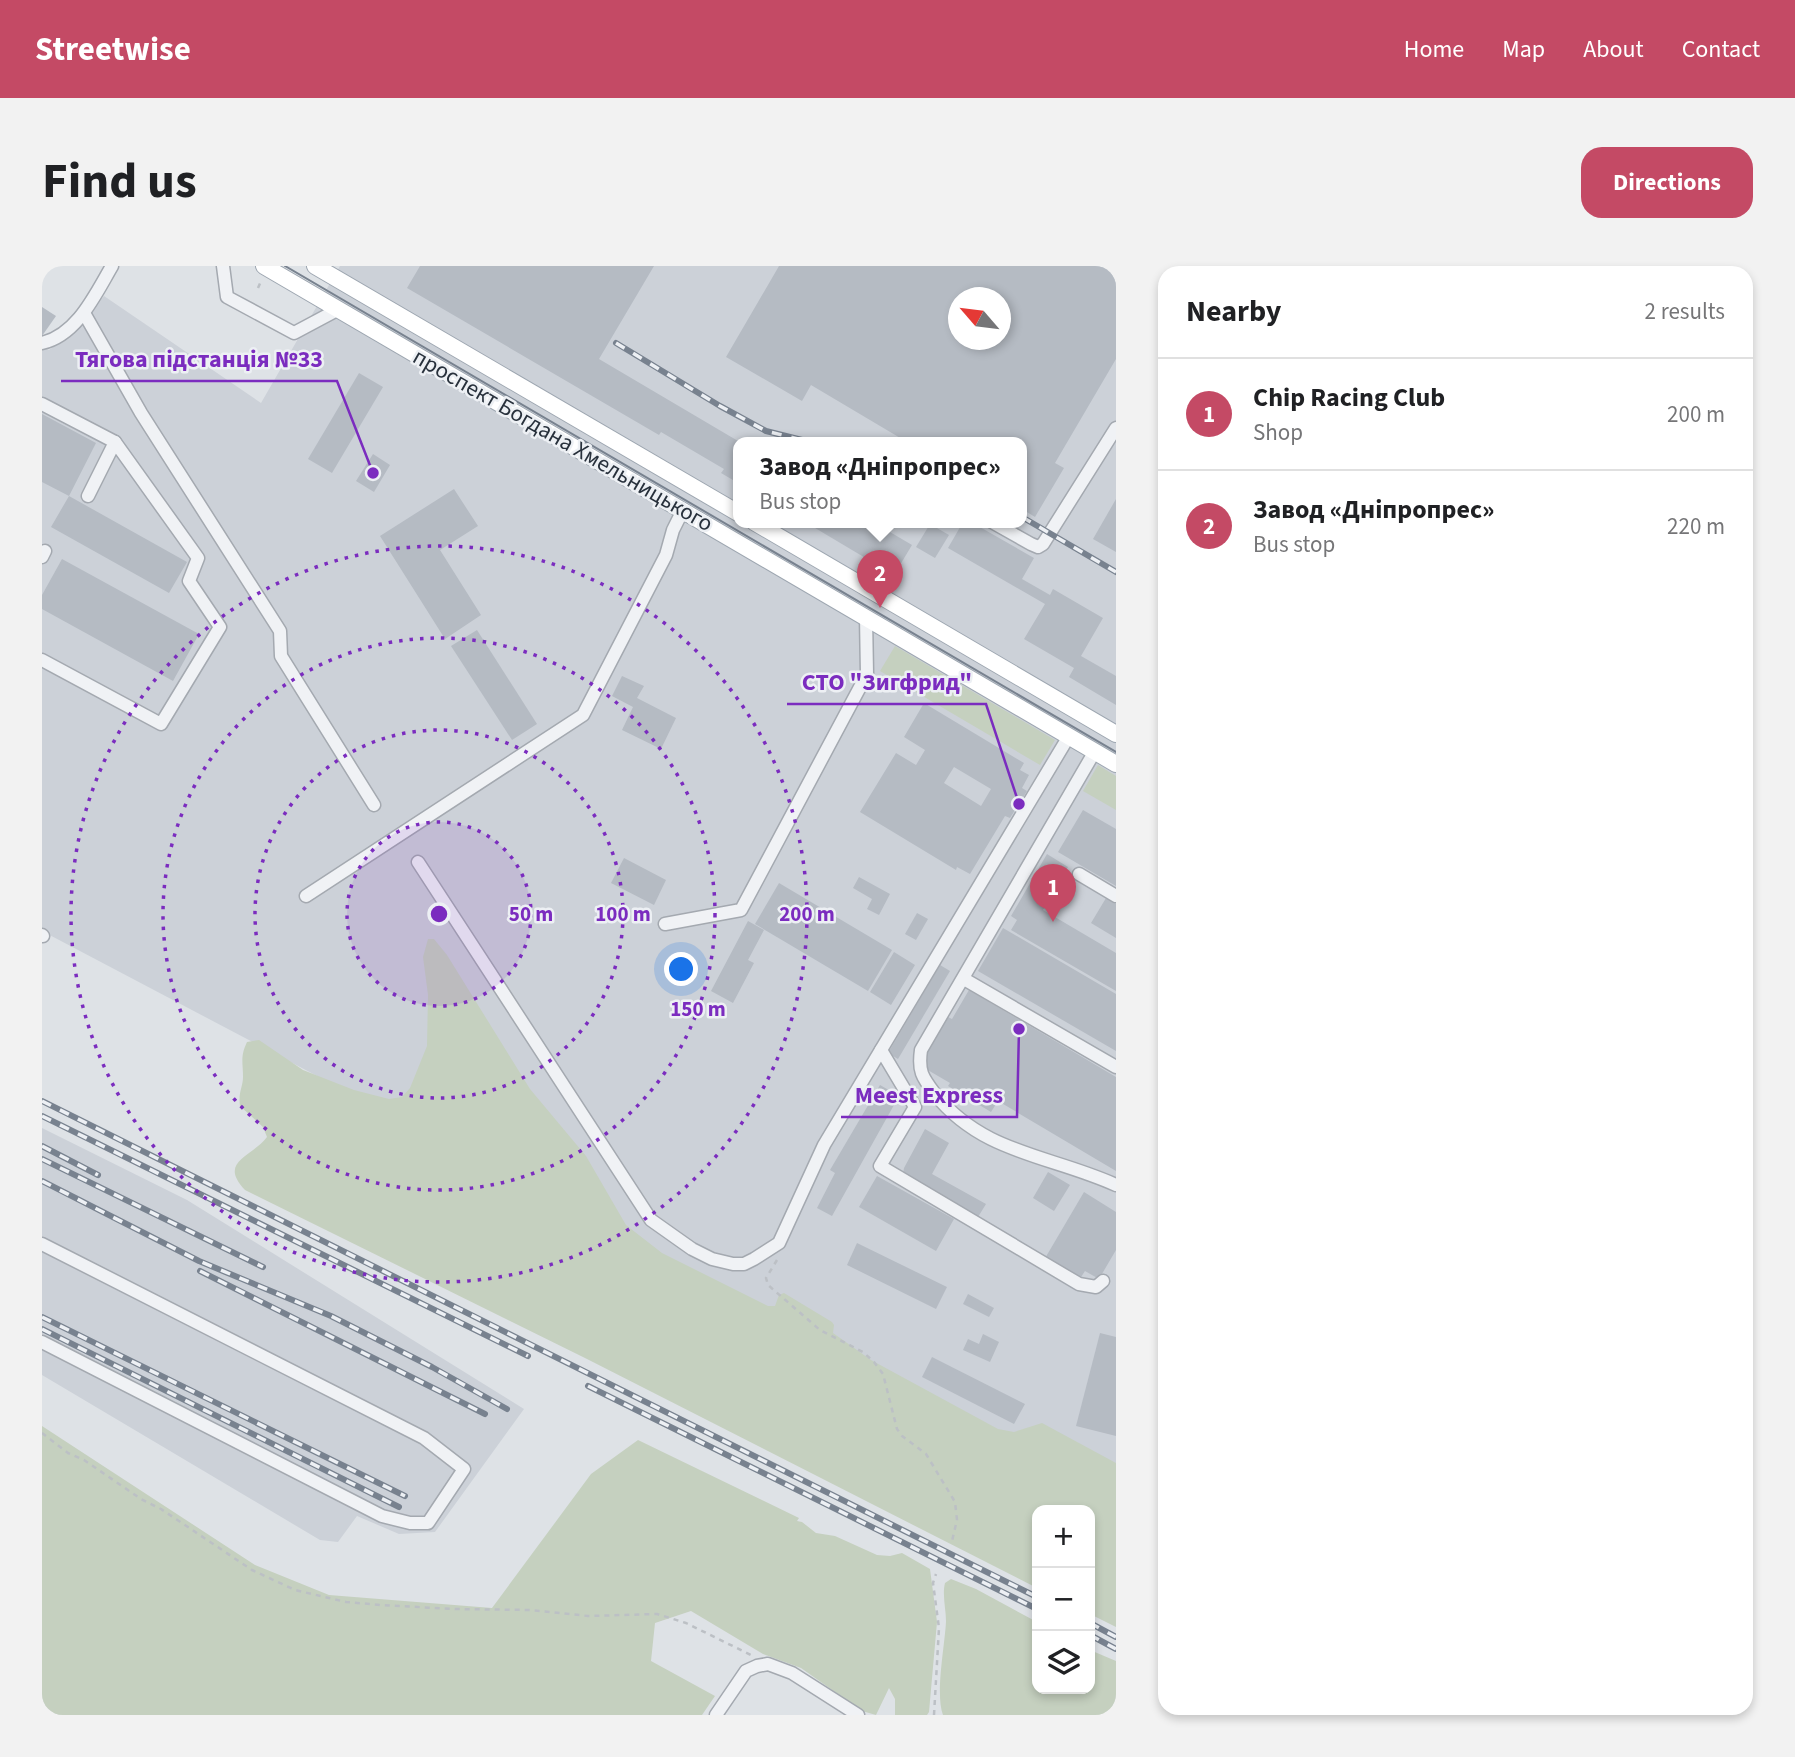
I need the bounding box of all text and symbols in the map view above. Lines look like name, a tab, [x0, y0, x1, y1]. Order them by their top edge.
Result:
text: Streetwise	[35, 26, 191, 73]
text: Home	[1404, 32, 1464, 67]
text: Map	[1502, 32, 1545, 67]
text: About	[1583, 32, 1644, 67]
text: Contact	[1682, 32, 1760, 67]
text: Find us	[42, 147, 197, 217]
button: Directions	[1581, 147, 1753, 218]
north arrow	[948, 287, 1011, 350]
text: Nearby	[1186, 290, 1281, 333]
text: 2 results	[1645, 295, 1725, 328]
callout: Тягова пiдстанцiя №33	[61, 336, 337, 381]
street label: проспект Богдана Хмельницького	[407, 340, 719, 540]
text: Тягова пiдстанцiя №33	[75, 342, 323, 377]
text: Chip Racing Club	[1253, 379, 1445, 416]
text: 1	[1203, 398, 1215, 431]
text: 200 m	[1667, 398, 1725, 431]
text: Shop	[1253, 416, 1303, 449]
popup	[733, 437, 1027, 528]
text: Завод «Дніпропрес»	[759, 448, 1001, 485]
text: Bus stop	[759, 485, 841, 518]
text: Завод «Дніпропрес»	[1253, 491, 1495, 528]
text: 2	[1203, 510, 1215, 543]
text: 220 m	[1667, 510, 1725, 543]
text: Bus stop	[1253, 528, 1335, 561]
pin: 2	[857, 550, 903, 608]
callout: СТО "Зигфрид"	[787, 659, 986, 704]
text: СТО "Зигфрид"	[802, 665, 972, 700]
pin: 1	[1030, 864, 1076, 922]
text: 50 m	[509, 899, 553, 929]
text: 100 m	[595, 899, 651, 929]
text: 200 m	[779, 899, 835, 929]
centre of rings	[427, 902, 451, 926]
your location	[664, 952, 698, 986]
text: 150 m	[670, 994, 726, 1024]
callout: Meest Express	[841, 1072, 1017, 1117]
text: Meest Express	[855, 1078, 1003, 1113]
map controls	[1032, 1505, 1095, 1694]
button: +	[1032, 1505, 1095, 1568]
button: −	[1032, 1568, 1095, 1631]
button: layers	[1032, 1631, 1095, 1694]

